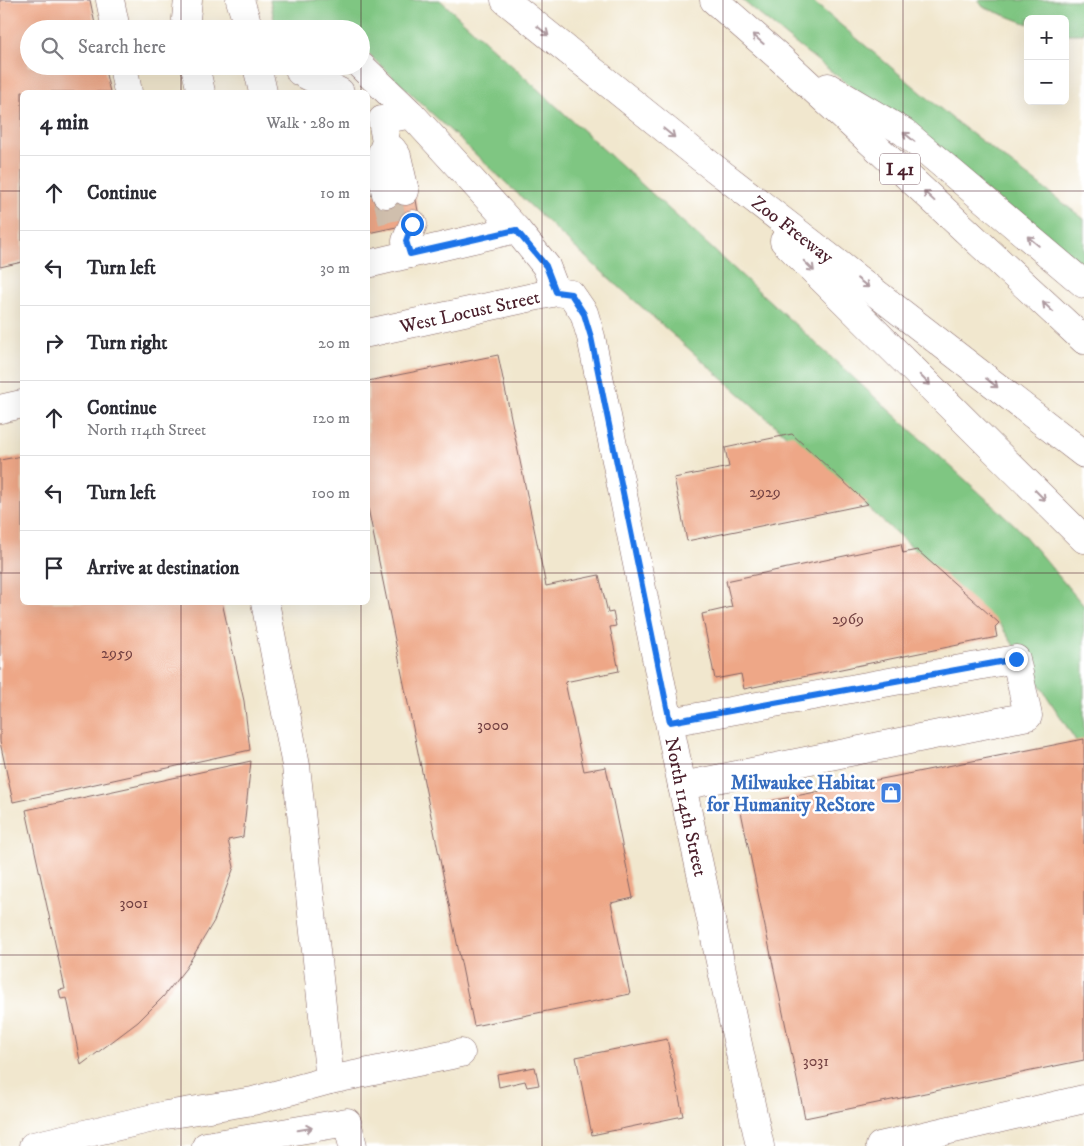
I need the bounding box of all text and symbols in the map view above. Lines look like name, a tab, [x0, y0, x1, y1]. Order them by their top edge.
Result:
map controls	[1024, 15, 1069, 105]
button: +	[1024, 15, 1069, 60]
search box	[20, 20, 370, 75]
one-way arrow	[536, 25, 549, 36]
one-way arrow	[752, 33, 765, 44]
icon: search	[38, 34, 66, 62]
text: Search here	[78, 36, 166, 59]
button: −	[1024, 60, 1069, 105]
text: 4 min	[40, 110, 89, 136]
text: Walk · 280 m	[266, 113, 350, 133]
one-way arrow	[662, 127, 675, 138]
one-way arrow	[903, 131, 916, 142]
road number: I 41	[880, 153, 920, 184]
icon: ahead	[40, 179, 68, 207]
text: Continue	[87, 182, 157, 205]
text: 10 m	[320, 183, 350, 203]
one-way arrow	[923, 190, 936, 202]
street label: Zoo Freeway	[747, 191, 839, 270]
route start	[401, 213, 424, 236]
one-way arrow	[1027, 236, 1040, 247]
icon: left	[40, 254, 68, 282]
text: Turn left	[87, 257, 156, 280]
text: 30 m	[320, 258, 350, 278]
one-way arrow	[803, 259, 815, 272]
one-way arrow	[856, 278, 869, 289]
street label: West Locust Street	[397, 286, 542, 339]
one-way arrow	[1042, 301, 1055, 313]
icon: right	[40, 329, 68, 357]
text: Turn right	[87, 332, 167, 355]
text: 20 m	[318, 333, 350, 353]
one-way arrow	[918, 374, 931, 386]
one-way arrow	[985, 377, 998, 388]
text: Continue	[87, 397, 157, 420]
icon: ahead	[40, 404, 68, 432]
text: 120 m	[312, 408, 350, 428]
text: North 114th Street	[87, 420, 206, 440]
icon: left	[40, 479, 68, 507]
text: Turn left	[87, 482, 156, 505]
house number: 2929	[749, 482, 781, 502]
text: 100 m	[312, 483, 350, 503]
one-way arrow	[1033, 489, 1046, 501]
icon: arrive	[40, 554, 68, 582]
text: Arrive at destination	[87, 557, 239, 580]
house number: 2969	[832, 609, 864, 629]
house number: 2959	[101, 643, 133, 663]
route end	[1005, 648, 1028, 671]
house number: 3000	[477, 715, 509, 735]
street label: North 114th Street	[659, 735, 711, 879]
place label: Milwaukee Habitat for Humanity ReStore	[706, 772, 876, 817]
shop icon: Milwaukee Habitat for Humanity ReStore	[879, 781, 903, 805]
house number: 3001	[120, 893, 149, 913]
house number: 3031	[803, 1051, 829, 1071]
one-way arrow	[297, 1123, 313, 1133]

